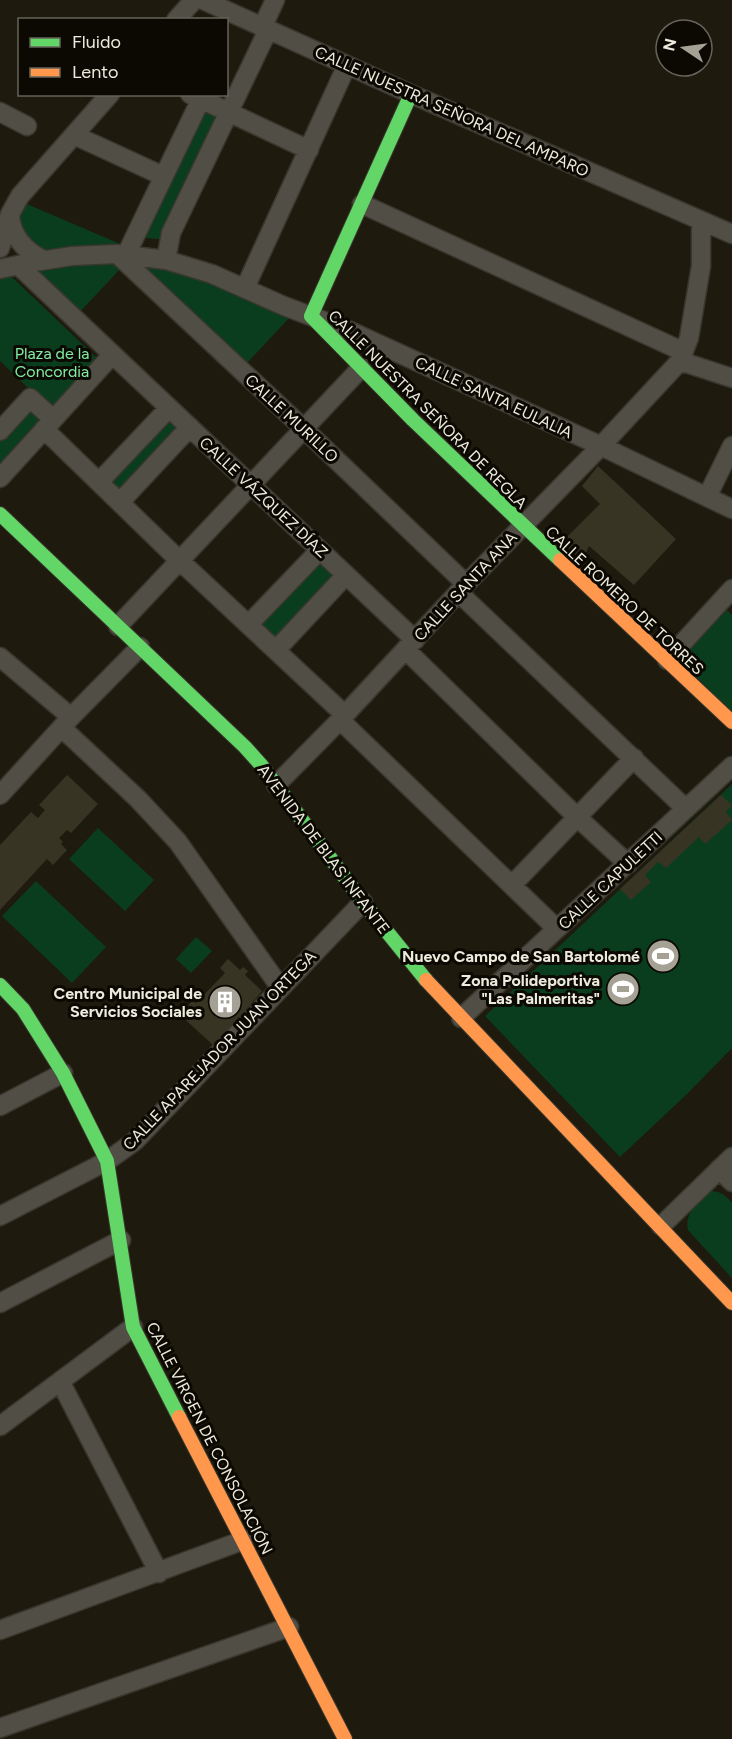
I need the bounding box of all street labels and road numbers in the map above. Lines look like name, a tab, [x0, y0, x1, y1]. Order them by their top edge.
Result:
street label: CALLE NUESTRA SEÑORA DEL AMPARO	[312, 42, 592, 181]
street label: CALLE NUESTRA SEÑORA DE REGLA	[324, 306, 531, 513]
street label: CALLE SANTA EULALIA	[412, 353, 576, 442]
street label: CALLE MURILLO	[241, 370, 342, 466]
street label: CALLE VÁZQUEZ DÍAZ	[196, 433, 332, 562]
street label: CALLE ROMERO DE TORRES	[542, 522, 708, 679]
street label: CALLE SANTA ANA	[410, 528, 521, 645]
street label: AVENIDA DE BLAS INFANTE	[254, 761, 394, 938]
street label: CALLE CAPULETTI	[554, 827, 666, 933]
street label: CALLE APAREJADOR JUAN ORTEGA	[119, 947, 320, 1154]
street label: CALLE VIRGEN DE CONSOLACIÓN	[142, 1319, 277, 1558]

